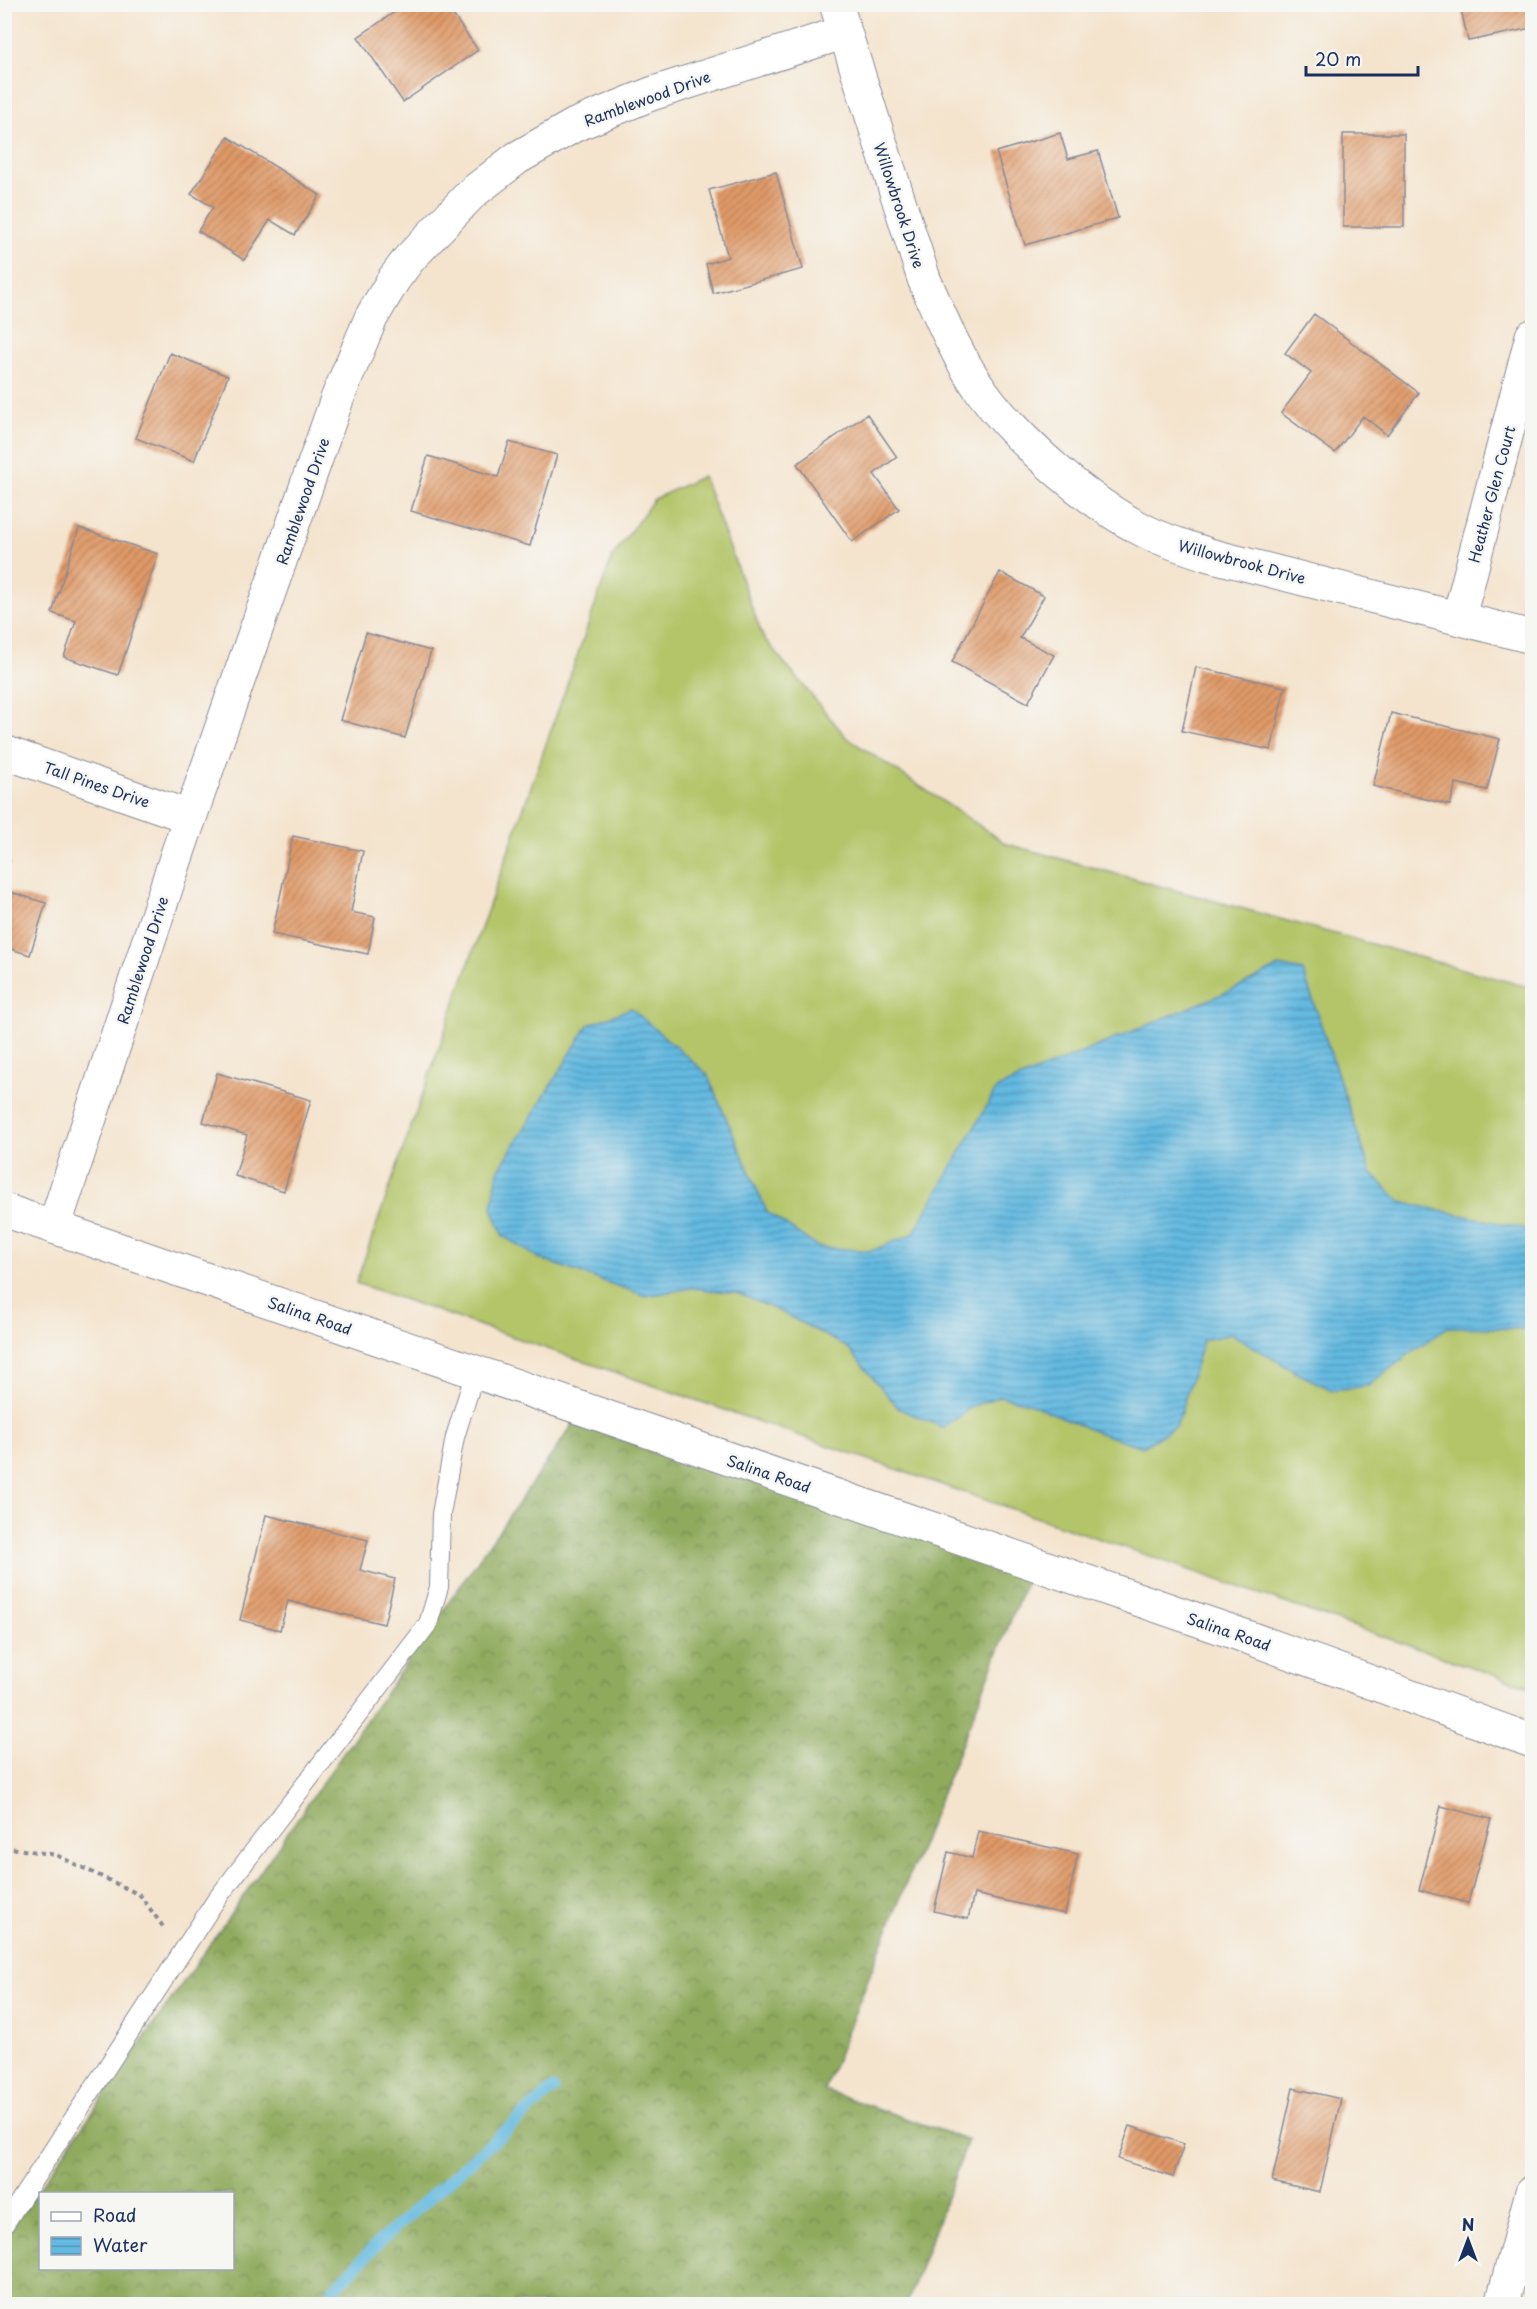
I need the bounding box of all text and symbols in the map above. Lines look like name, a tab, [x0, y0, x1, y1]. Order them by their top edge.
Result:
scale bar	[1306, 39, 1418, 77]
text: 20 m	[1315, 45, 1361, 72]
street label: Ramblewood Drive	[580, 64, 714, 132]
street label: Willowbrook Drive	[869, 139, 931, 271]
street label: Heather Glen Court	[1462, 423, 1520, 565]
street label: Ramblewood Drive	[269, 434, 335, 568]
street label: Willowbrook Drive	[1176, 533, 1308, 589]
street label: Tall Pines Drive	[41, 755, 153, 813]
street label: Ramblewood Drive	[110, 893, 174, 1027]
street label: Salina Road	[265, 1290, 355, 1340]
street label: Salina Road	[724, 1448, 814, 1498]
street label: Salina Road	[1184, 1606, 1274, 1656]
legend	[39, 2192, 234, 2270]
text: Road	[93, 2201, 137, 2228]
north arrow	[1438, 2210, 1498, 2270]
text: N	[1462, 2212, 1474, 2236]
text: Water	[93, 2231, 148, 2258]

